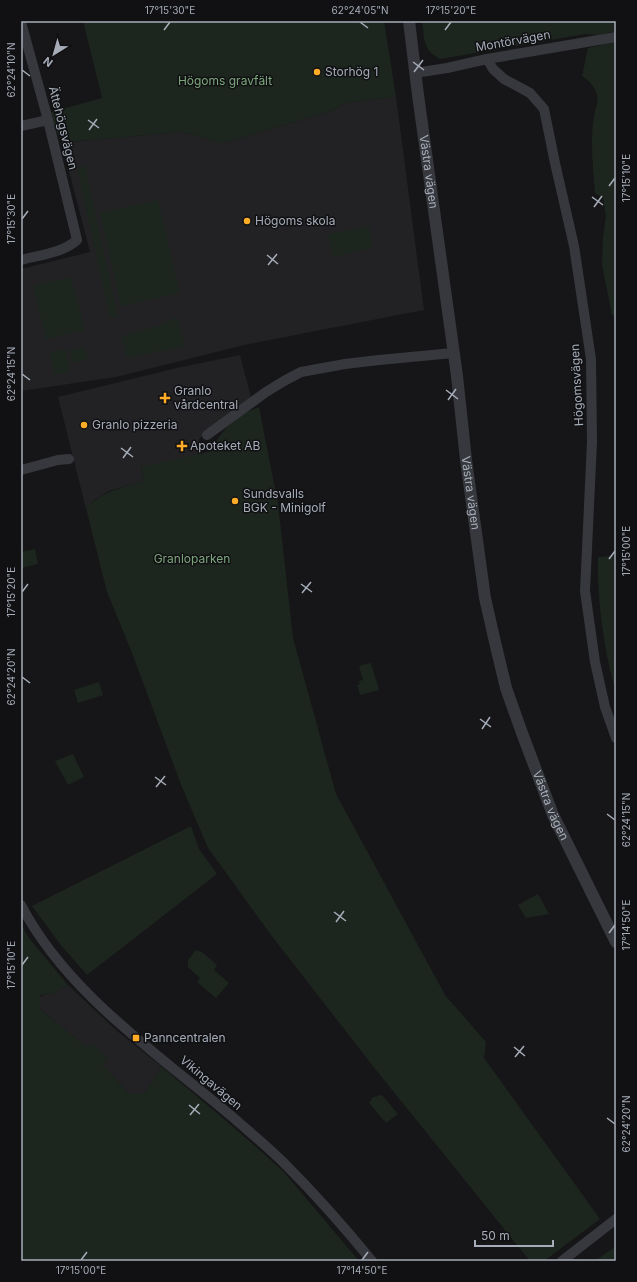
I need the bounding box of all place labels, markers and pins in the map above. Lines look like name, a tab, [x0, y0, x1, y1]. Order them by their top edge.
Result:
place label: Storhög 1	[325, 64, 378, 79]
marker: Storhög 1	[312, 67, 322, 77]
place label: Högoms skola	[255, 213, 335, 228]
marker: Högoms skola	[242, 216, 252, 226]
place label: Granlo vårdcentral	[174, 383, 238, 412]
marker: Granlo vårdcentral	[159, 392, 171, 404]
place label: Granlo pizzeria	[92, 417, 177, 432]
marker: Granlo pizzeria	[79, 420, 89, 430]
place label: Apoteket AB	[190, 438, 261, 453]
marker: Apoteket AB	[177, 441, 187, 451]
place label: Sundsvalls BGK - Minigolf	[243, 486, 326, 515]
marker: Sundsvalls BGK - Minigolf	[230, 496, 240, 506]
place label: Panncentralen	[144, 1030, 226, 1045]
marker: Panncentralen	[131, 1033, 141, 1043]

